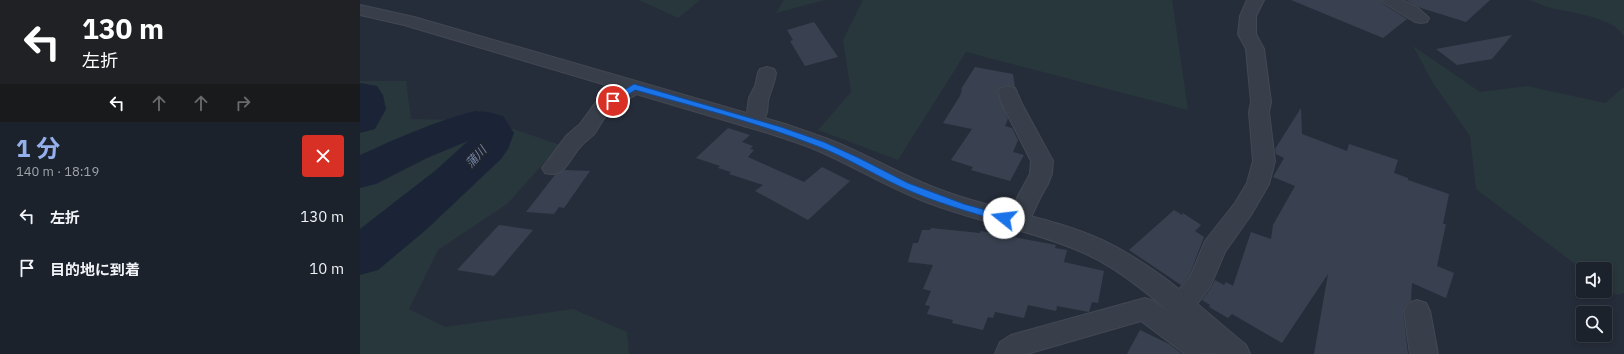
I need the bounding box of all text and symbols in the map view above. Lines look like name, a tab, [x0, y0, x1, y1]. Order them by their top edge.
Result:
text: 130 m	[82, 10, 164, 47]
icon: left	[16, 16, 68, 68]
text: 左折	[82, 49, 118, 72]
pin	[596, 84, 630, 118]
icon: arrive	[602, 90, 624, 112]
icon: left	[106, 92, 128, 114]
icon: ahead	[148, 92, 170, 114]
icon: ahead	[190, 92, 212, 114]
icon: right	[232, 92, 254, 114]
text: 1 分	[16, 132, 60, 164]
button: close	[302, 135, 344, 177]
water label: 蒲川	[462, 141, 491, 171]
text: 140 m · 18:19	[16, 163, 99, 180]
position arrow	[983, 197, 1025, 239]
icon: left	[16, 205, 38, 227]
text: 130 m	[300, 207, 344, 226]
text: 左折	[50, 208, 80, 227]
icon: arrive	[16, 257, 38, 279]
text: 10 m	[309, 259, 344, 278]
text: 目的地に到着	[50, 260, 140, 279]
map controls	[1576, 262, 1612, 342]
button: sound	[1576, 262, 1612, 298]
button: search	[1576, 306, 1612, 342]

